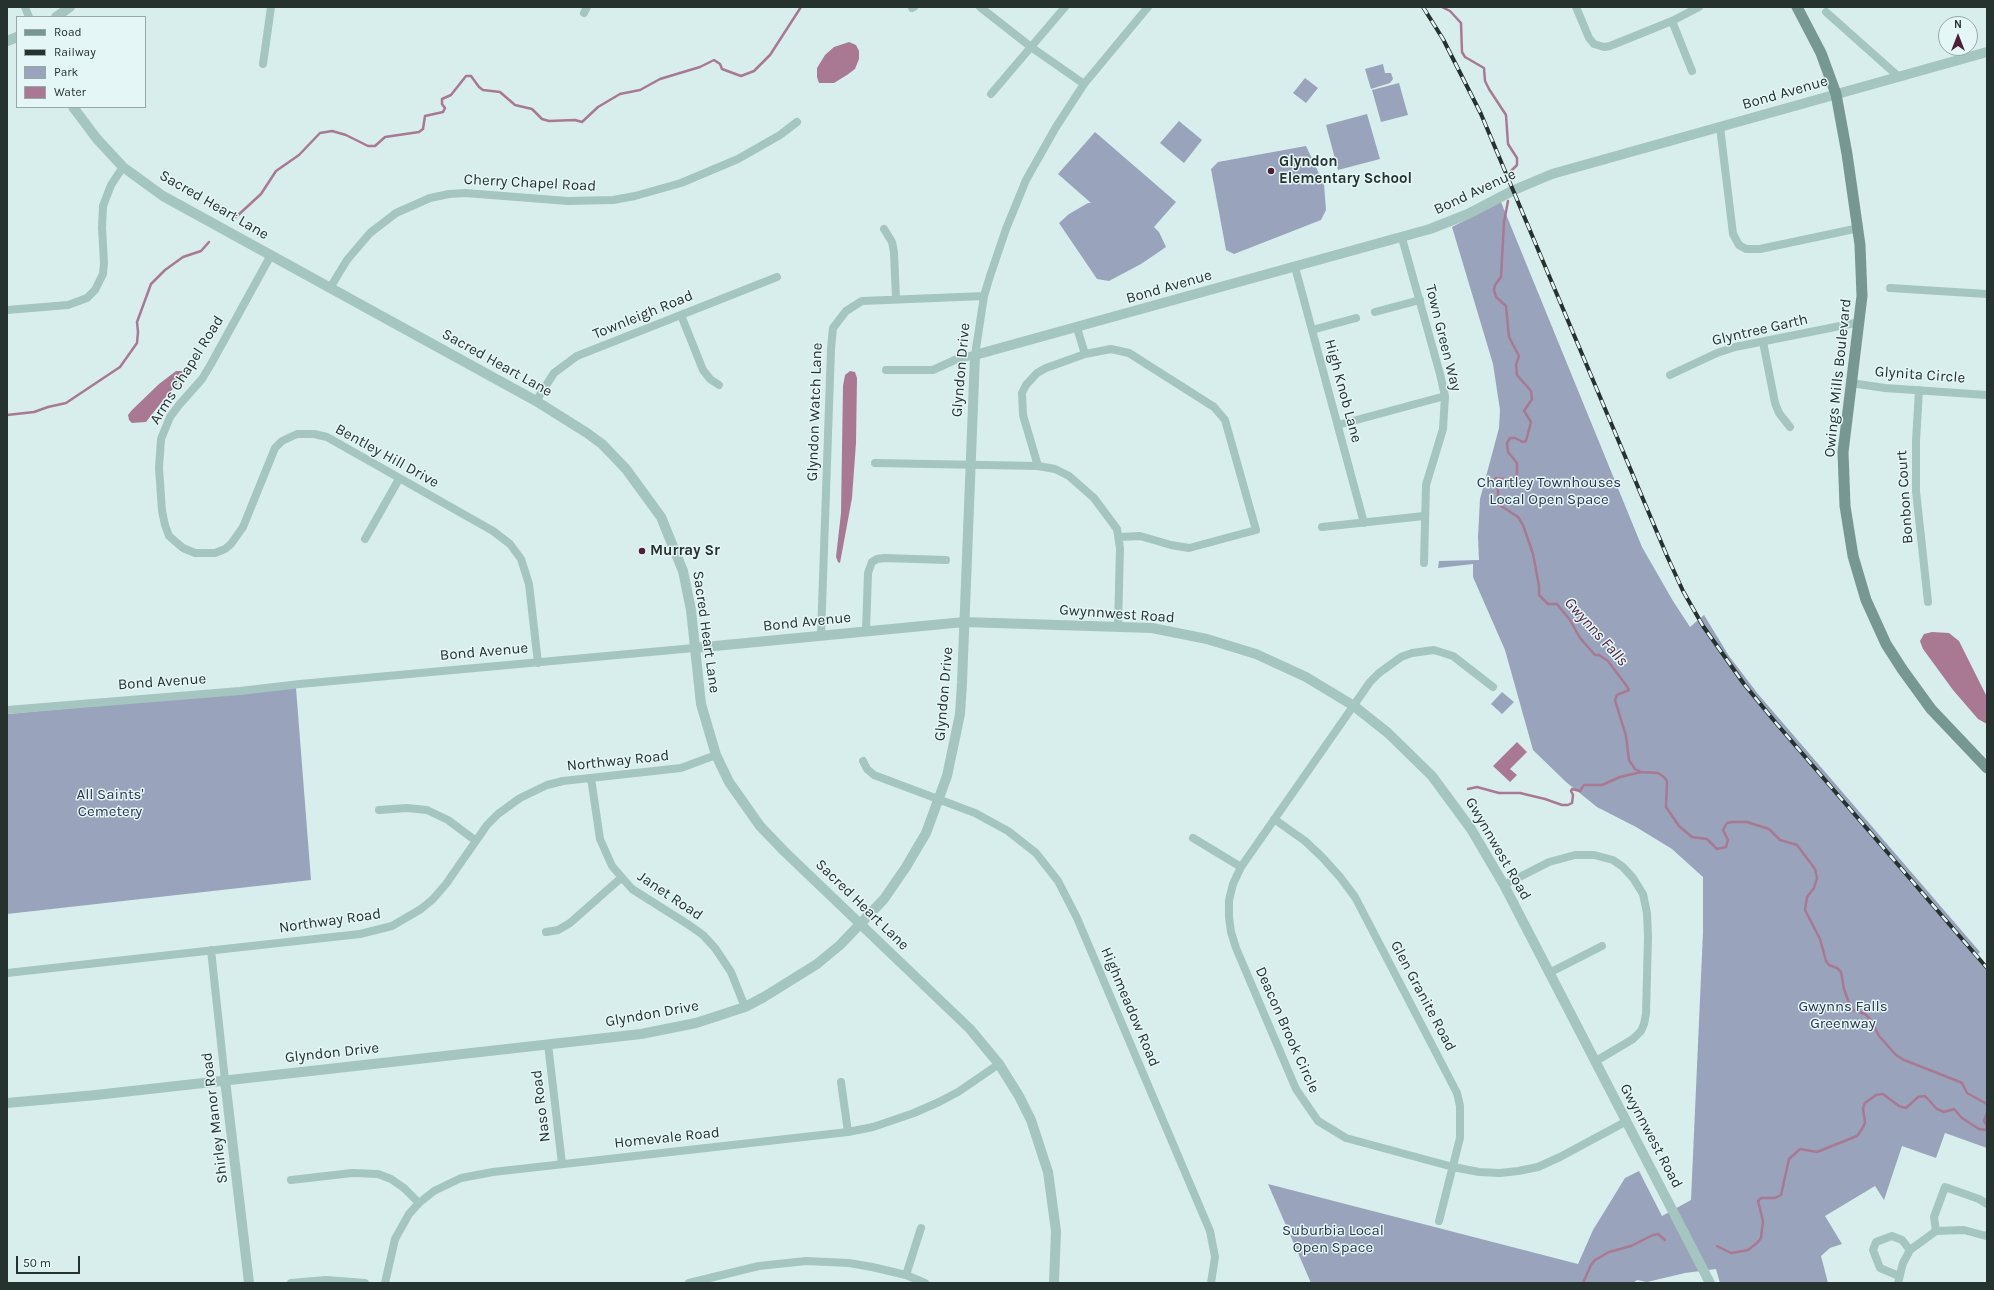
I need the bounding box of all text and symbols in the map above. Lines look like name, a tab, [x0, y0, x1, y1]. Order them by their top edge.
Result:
legend	[16, 16, 146, 108]
north arrow	[1938, 16, 1978, 56]
text: N	[1954, 18, 1962, 31]
text: Road	[54, 25, 82, 39]
text: Railway	[54, 45, 96, 59]
text: Park	[54, 65, 78, 79]
street label: Bond Avenue	[1740, 72, 1830, 114]
text: Water	[54, 85, 86, 99]
place label: Glyndon Elementary School	[1279, 153, 1412, 188]
street label: Bond Avenue	[1431, 165, 1519, 219]
street label: Sacred Heart Lane	[156, 166, 272, 244]
marker: Glyndon Elementary School	[1266, 166, 1276, 176]
street label: Cherry Chapel Road	[463, 171, 597, 195]
street label: Bond Avenue	[1124, 266, 1214, 308]
street label: Town Green Way	[1421, 283, 1465, 393]
street label: Townleigh Road	[590, 287, 696, 343]
street label: Owings Mills Boulevard	[1821, 298, 1855, 458]
street label: Glyntree Garth	[1710, 310, 1810, 350]
street label: Arms Chapel Road	[146, 312, 228, 428]
street label: Glyndon Drive	[948, 322, 974, 418]
street label: Sacred Heart Lane	[439, 325, 555, 401]
street label: High Knob Lane	[1321, 337, 1365, 445]
street label: Glyndon Watch Lane	[804, 342, 826, 482]
street label: Glynita Circle	[1874, 363, 1966, 387]
street label: Bentley Hill Drive	[332, 420, 442, 492]
street label: Bonbon Court	[1893, 450, 1917, 544]
park label: Chartley Townhouses Local Open Space	[1477, 474, 1621, 509]
place label: Murray Sr	[650, 542, 720, 560]
marker: Murray Sr	[637, 546, 647, 556]
street label: Sacred Heart Lane	[689, 570, 723, 694]
water label: Gwynns Falls	[1560, 594, 1632, 670]
street label: Gwynnwest Road	[1059, 601, 1175, 627]
street label: Bond Avenue	[762, 608, 852, 636]
street label: Bond Avenue	[439, 639, 529, 665]
street label: Glyndon Drive	[931, 646, 957, 742]
street label: Bond Avenue	[117, 670, 207, 694]
street label: Northway Road	[566, 747, 670, 775]
park label: All Saints' Cemetery	[77, 786, 143, 821]
street label: Gwynnwest Road	[1461, 794, 1535, 904]
street label: Sacred Heart Lane	[811, 856, 913, 954]
street label: Janet Road	[634, 868, 706, 924]
street label: Northway Road	[278, 905, 382, 937]
street label: Glen Granite Road	[1386, 938, 1460, 1054]
street label: Highmeadow Road	[1097, 945, 1163, 1069]
street label: Deacon Brook Circle	[1251, 964, 1323, 1096]
street label: Glyndon Drive	[604, 997, 700, 1031]
park label: Gwynns Falls Greenway	[1798, 998, 1888, 1033]
street label: Glyndon Drive	[284, 1039, 380, 1067]
street label: Shirley Manor Road	[198, 1051, 232, 1185]
street label: Naso Road	[528, 1069, 554, 1143]
street label: Gwynnwest Road	[1616, 1081, 1686, 1191]
street label: Homevale Road	[613, 1124, 721, 1152]
park label: Suburbia Local Open Space	[1282, 1222, 1384, 1257]
scale bar	[18, 1248, 82, 1274]
text: 50 m	[23, 1256, 51, 1270]

